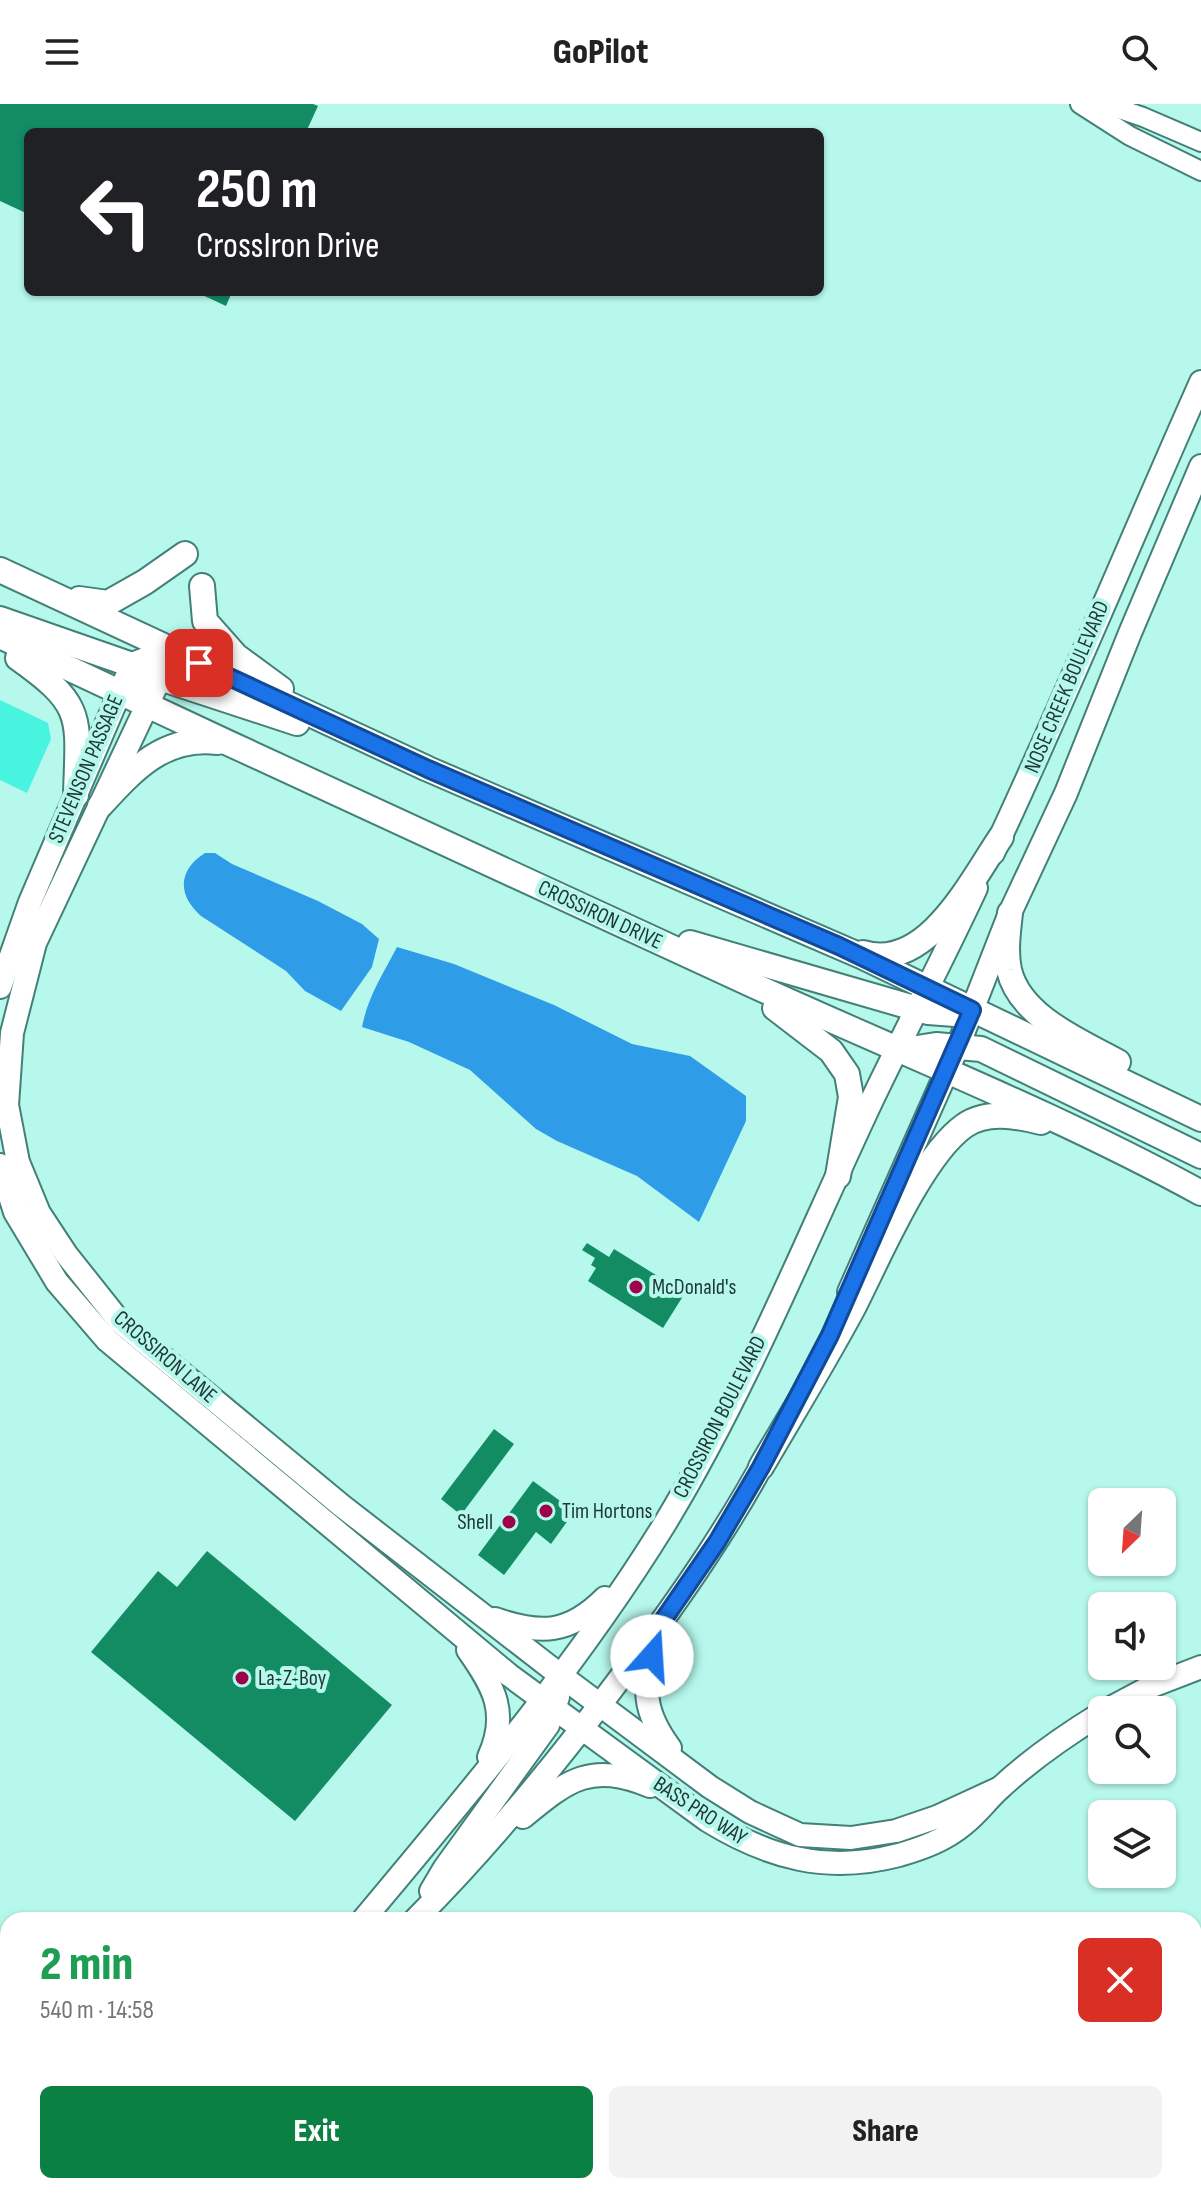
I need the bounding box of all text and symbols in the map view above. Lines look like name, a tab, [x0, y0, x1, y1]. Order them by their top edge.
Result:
icon: menu	[40, 30, 84, 74]
icon: search	[1117, 30, 1161, 74]
text: GoPilot	[553, 31, 648, 74]
text: 250 m	[196, 157, 318, 224]
icon: left	[64, 160, 168, 264]
text: CrossIron Drive	[196, 225, 379, 268]
street label: NOSE CREEK BOULEVARD	[1018, 597, 1116, 777]
pin	[165, 629, 233, 697]
icon: arrive	[177, 641, 221, 685]
street label: STEVENSON PASSAGE	[43, 691, 129, 847]
street label: CROSSIRON DRIVE	[533, 874, 667, 956]
place label: McDonald's	[652, 1274, 736, 1301]
marker: McDonald's	[627, 1278, 645, 1296]
street label: CROSSIRON LANE	[108, 1305, 222, 1409]
street label: CROSSIRON BOULEVARD	[667, 1331, 773, 1503]
north arrow	[1088, 1488, 1176, 1576]
map controls	[1088, 1488, 1176, 1888]
place label: Tim Hortons	[562, 1498, 653, 1525]
marker: Tim Hortons	[537, 1502, 555, 1520]
place label: Shell	[457, 1509, 493, 1536]
marker: Shell	[500, 1513, 518, 1531]
button: sound	[1088, 1592, 1176, 1680]
position arrow	[610, 1614, 694, 1698]
place label: La-Z-Boy	[258, 1665, 327, 1692]
marker: La-Z-Boy	[233, 1669, 251, 1687]
button: search	[1088, 1696, 1176, 1784]
street label: BASS PRO WAY	[648, 1771, 752, 1851]
button: layers	[1088, 1800, 1176, 1888]
text: 2 min	[40, 1936, 133, 1993]
button: close	[1078, 1938, 1162, 2022]
text: 540 m · 14:58	[40, 1995, 154, 2026]
button: Exit	[40, 2086, 593, 2178]
button: Share	[609, 2086, 1162, 2178]

